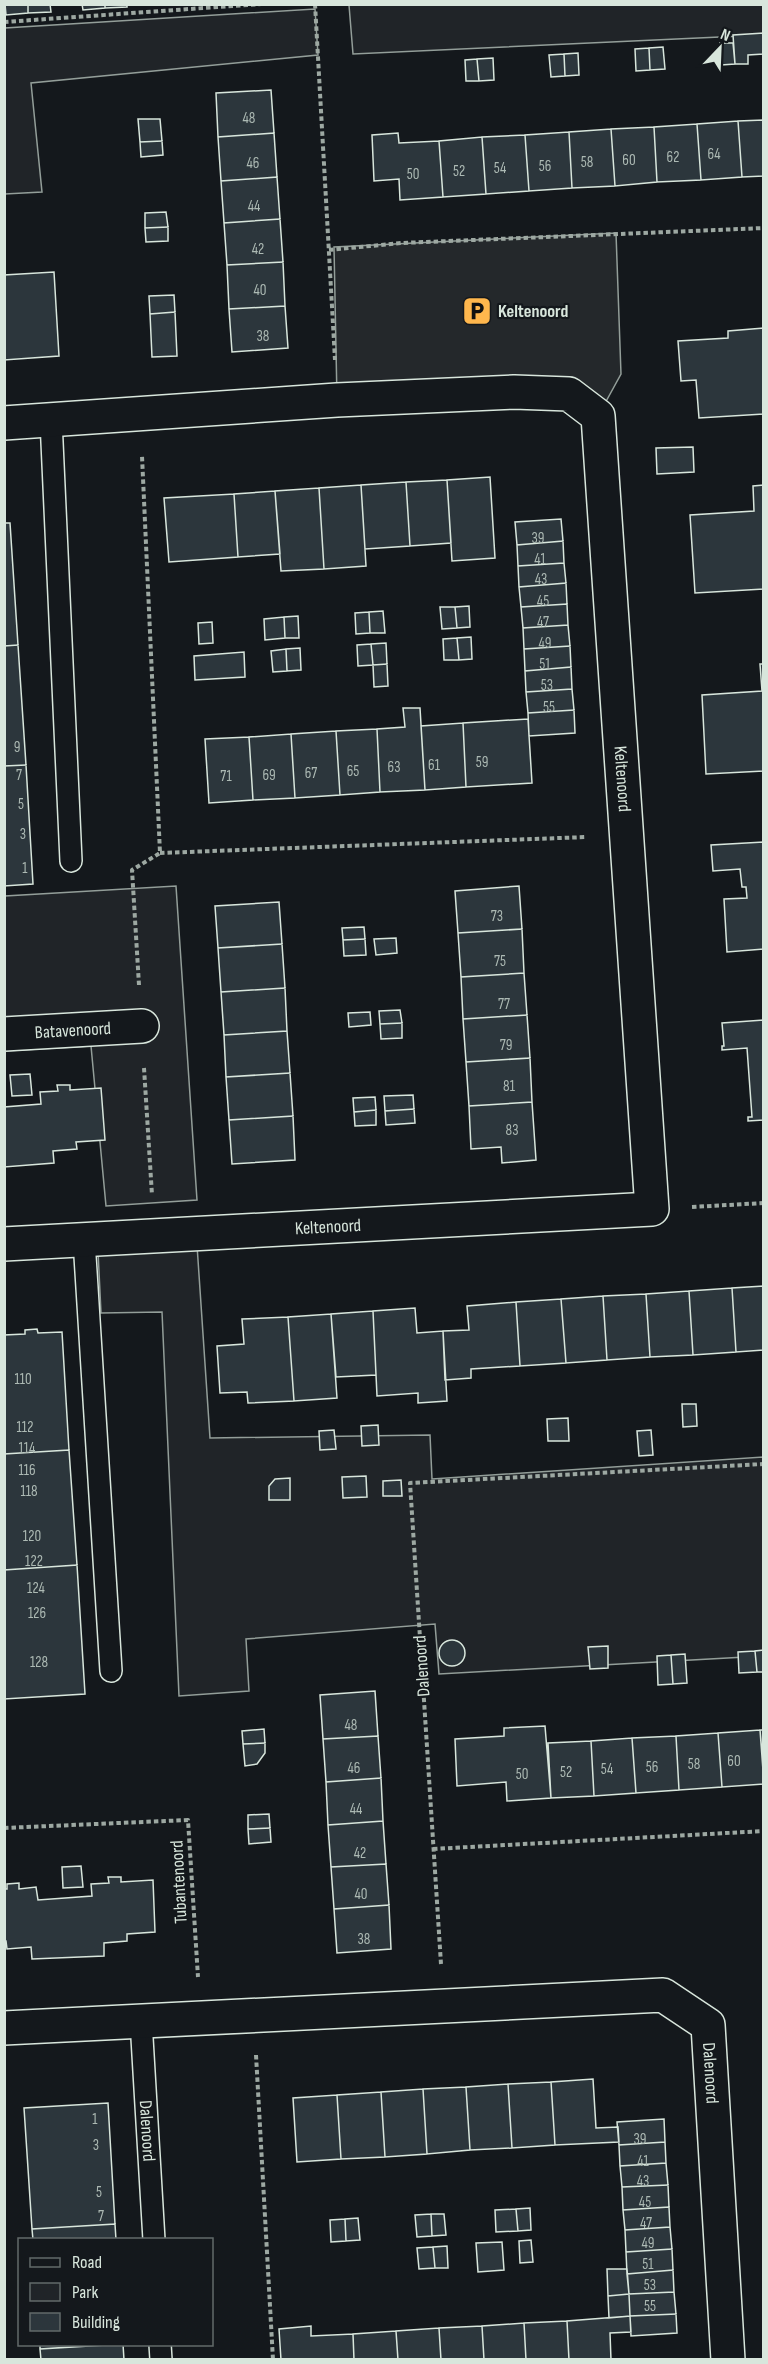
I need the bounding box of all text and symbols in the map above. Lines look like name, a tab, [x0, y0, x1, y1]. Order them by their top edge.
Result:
north arrow	[690, 18, 750, 78]
text: N	[718, 25, 733, 46]
house number: 48	[243, 109, 255, 128]
house number: 64	[707, 145, 721, 164]
house number: 62	[667, 148, 679, 167]
house number: 60	[622, 151, 636, 170]
house number: 58	[581, 153, 593, 172]
house number: 46	[247, 154, 259, 173]
house number: 56	[539, 157, 551, 176]
house number: 54	[494, 159, 506, 178]
house number: 52	[453, 162, 465, 181]
house number: 50	[407, 165, 419, 184]
house number: 44	[248, 197, 260, 216]
house number: 42	[252, 240, 264, 259]
house number: 40	[254, 281, 266, 300]
parking icon: Keltenoord	[461, 295, 493, 327]
place label: Keltenoord	[498, 301, 568, 322]
house number: 38	[257, 327, 269, 346]
house number: 39	[532, 529, 544, 548]
house number: 41	[534, 550, 547, 569]
house number: 43	[535, 570, 547, 589]
house number: 45	[537, 592, 549, 611]
house number: 47	[537, 613, 549, 632]
house number: 49	[539, 634, 551, 653]
house number: 51	[539, 655, 551, 674]
house number: 53	[541, 676, 553, 695]
house number: 55	[543, 698, 555, 717]
house number: 9	[14, 738, 20, 757]
street label: Keltenoord	[610, 745, 635, 812]
house number: 59	[476, 753, 488, 772]
house number: 61	[428, 756, 441, 775]
house number: 63	[388, 758, 400, 777]
house number: 65	[347, 762, 359, 781]
house number: 67	[305, 764, 317, 783]
house number: 7	[16, 766, 22, 785]
house number: 69	[262, 766, 276, 785]
house number: 71	[220, 767, 232, 786]
house number: 5	[18, 795, 24, 814]
house number: 3	[20, 825, 26, 844]
house number: 1	[22, 859, 28, 878]
house number: 73	[491, 907, 503, 926]
house number: 75	[494, 952, 506, 971]
house number: 77	[498, 995, 510, 1014]
street label: Batavenoord	[34, 1017, 112, 1043]
house number: 79	[500, 1036, 512, 1055]
house number: 81	[503, 1077, 516, 1096]
house number: 83	[506, 1121, 518, 1140]
street label: Keltenoord	[294, 1215, 362, 1239]
house number: 110	[14, 1370, 32, 1389]
house number: 112	[17, 1418, 33, 1437]
house number: 114	[19, 1439, 35, 1458]
house number: 116	[18, 1461, 36, 1480]
house number: 118	[20, 1482, 38, 1501]
house number: 120	[23, 1527, 41, 1546]
house number: 122	[25, 1552, 43, 1571]
house number: 124	[27, 1579, 45, 1598]
house number: 126	[28, 1604, 46, 1623]
street label: Dalenoord	[409, 1635, 435, 1697]
house number: 128	[30, 1653, 48, 1672]
house number: 48	[345, 1716, 357, 1735]
house number: 60	[727, 1752, 741, 1771]
house number: 58	[688, 1755, 700, 1774]
house number: 56	[646, 1758, 658, 1777]
house number: 46	[348, 1759, 360, 1778]
house number: 54	[601, 1760, 613, 1779]
house number: 52	[560, 1763, 572, 1782]
house number: 50	[516, 1765, 528, 1784]
house number: 44	[350, 1800, 362, 1819]
street label: Tubantenoord	[166, 1840, 192, 1924]
house number: 42	[354, 1844, 366, 1863]
house number: 40	[355, 1885, 367, 1904]
house number: 38	[358, 1930, 370, 1949]
street label: Dalenoord	[699, 2042, 723, 2104]
street label: Dalenoord	[135, 2100, 160, 2162]
house number: 1	[92, 2110, 98, 2129]
house number: 39	[634, 2130, 646, 2149]
house number: 3	[93, 2136, 99, 2155]
house number: 41	[637, 2152, 650, 2171]
house number: 43	[637, 2172, 649, 2191]
house number: 5	[96, 2183, 102, 2202]
house number: 45	[639, 2193, 651, 2212]
house number: 7	[98, 2207, 104, 2226]
house number: 47	[640, 2214, 652, 2233]
house number: 49	[642, 2234, 654, 2253]
legend	[18, 2238, 213, 2346]
text: Road	[72, 2252, 102, 2273]
house number: 51	[642, 2255, 654, 2274]
house number: 53	[644, 2276, 656, 2295]
text: Park	[72, 2282, 98, 2303]
house number: 55	[644, 2297, 656, 2316]
text: Building	[72, 2312, 120, 2333]

